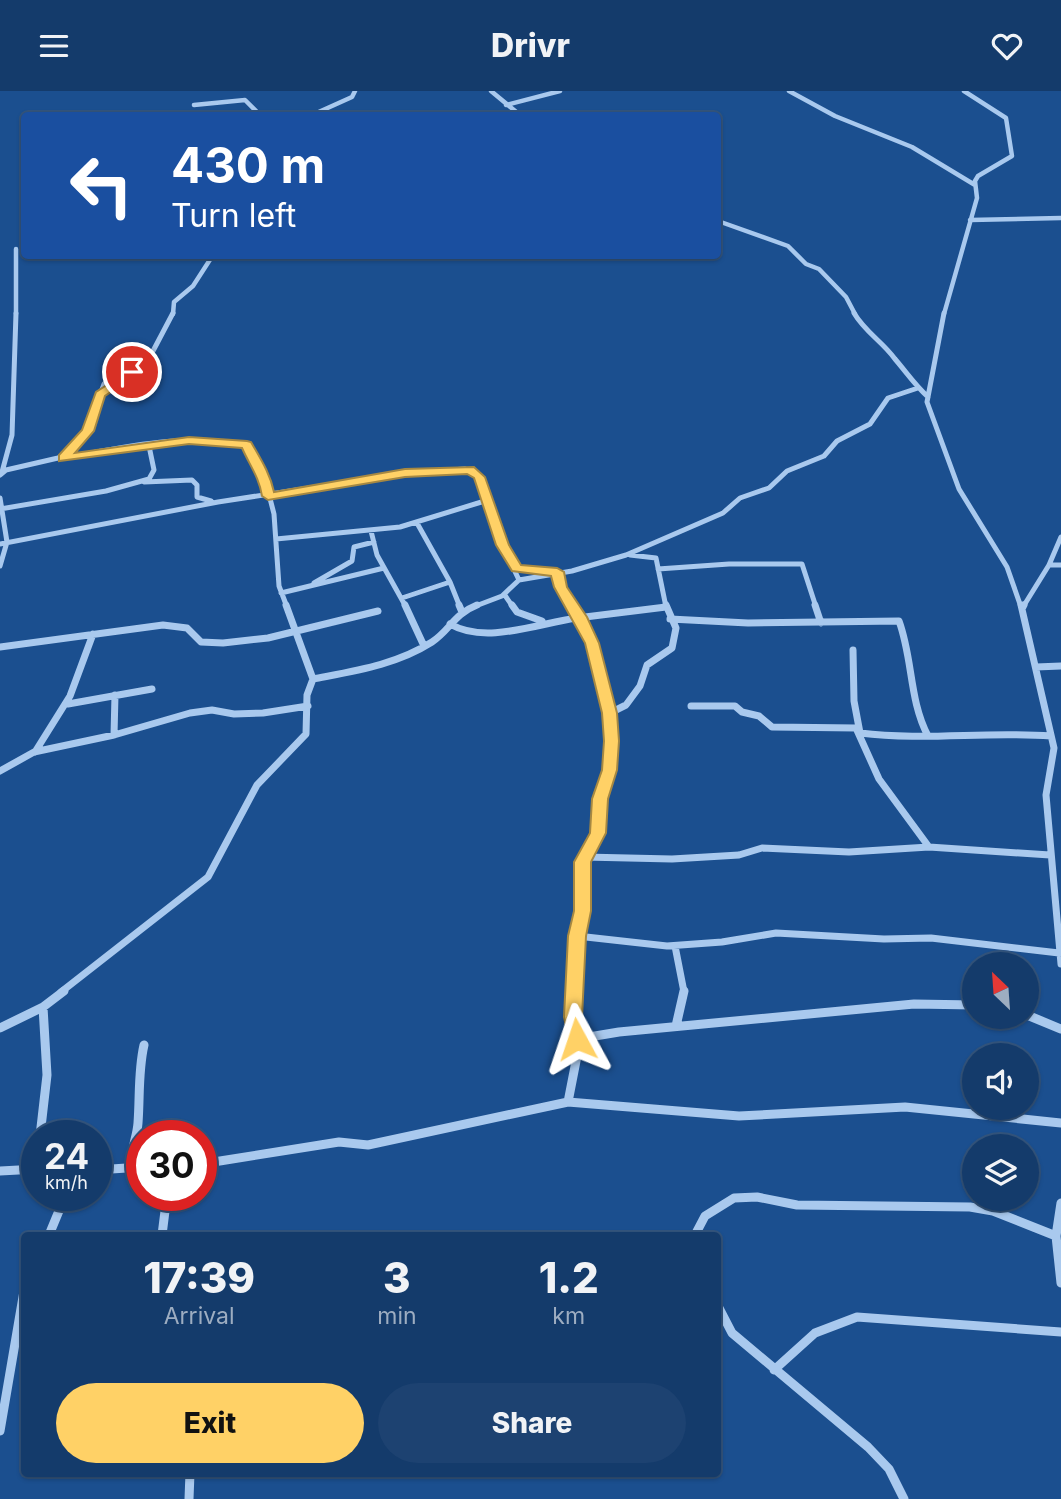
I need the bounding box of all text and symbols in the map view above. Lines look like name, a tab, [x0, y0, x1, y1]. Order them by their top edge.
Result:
text: Drivr	[491, 26, 570, 65]
icon: menu	[35, 27, 73, 65]
icon: heart	[988, 27, 1026, 65]
text: 430 m	[171, 136, 325, 195]
icon: left	[56, 140, 147, 231]
text: Turn left	[171, 196, 296, 235]
pin	[102, 342, 162, 402]
icon: arrive	[113, 353, 151, 391]
north arrow	[962, 952, 1040, 1029]
map controls	[962, 952, 1039, 1211]
position arrow	[540, 1002, 614, 1076]
button: sound	[962, 1043, 1039, 1120]
speed limit sign: 30	[126, 1120, 217, 1211]
button: layers	[962, 1134, 1039, 1211]
text: 24	[44, 1135, 89, 1177]
text: km/h	[45, 1172, 88, 1193]
text: 17:39	[143, 1252, 255, 1303]
text: 3	[383, 1252, 411, 1303]
text: 1.2	[539, 1252, 599, 1303]
text: Arrival	[164, 1302, 235, 1330]
text: min	[377, 1302, 417, 1330]
text: km	[552, 1302, 585, 1330]
button: Exit	[56, 1383, 364, 1463]
button: Share	[378, 1383, 686, 1463]

